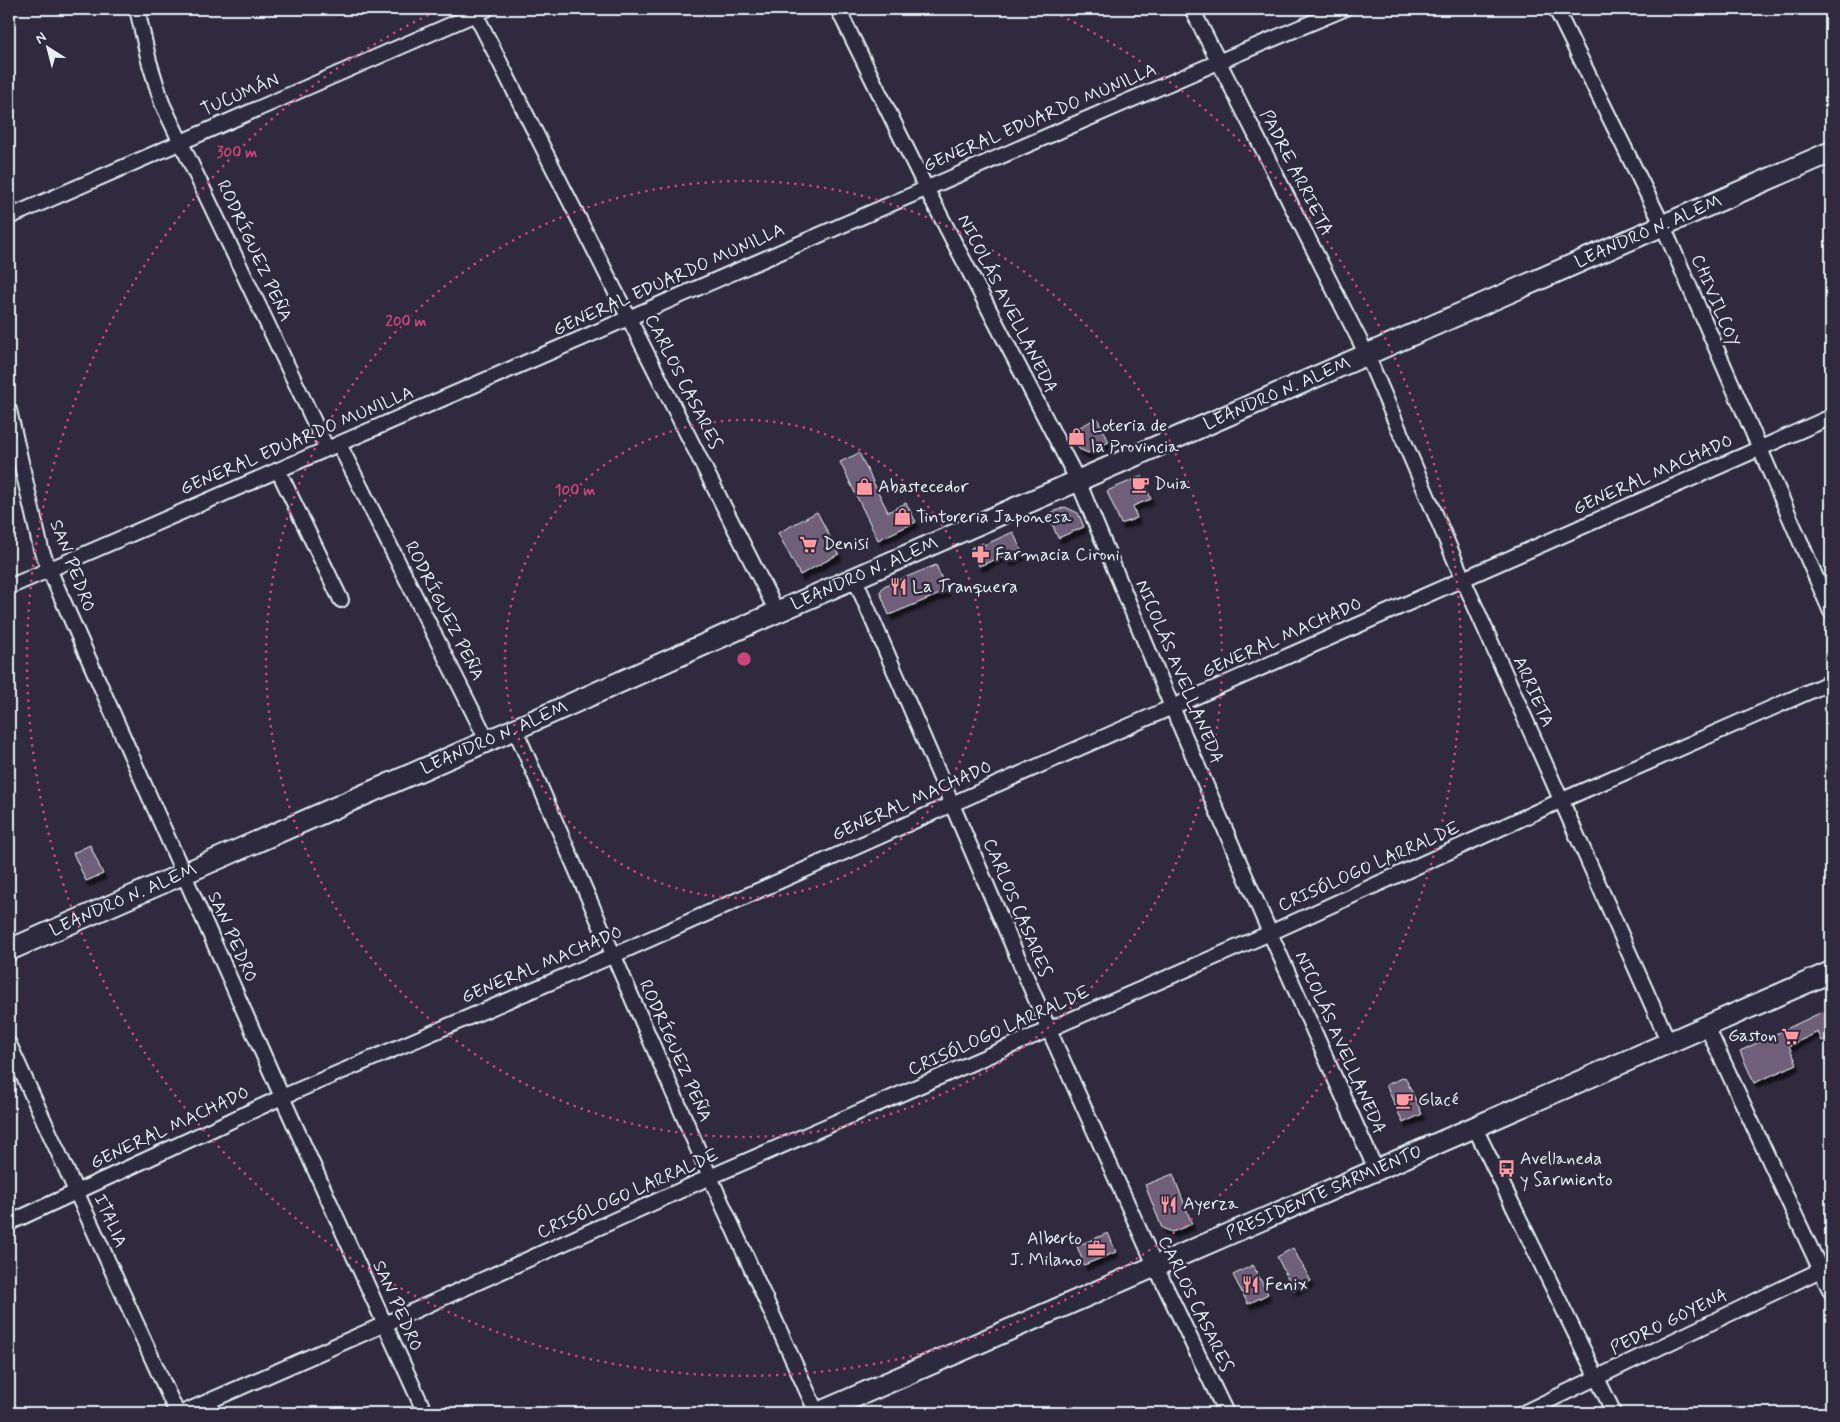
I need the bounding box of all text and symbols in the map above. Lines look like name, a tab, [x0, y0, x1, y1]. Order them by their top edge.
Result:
north arrow	[22, 22, 72, 72]
text: N	[32, 28, 50, 48]
street label: GENERAL EDUARDO MUNILLA	[920, 58, 1160, 178]
street label: TUCUMÁN	[197, 68, 283, 122]
street label: PADRE ARRIETA	[1254, 106, 1338, 240]
text: 300 m	[217, 143, 257, 163]
street label: RODRÍGUEZ PEÑA	[211, 176, 297, 326]
street label: LEANDRO N. ALEM	[1571, 189, 1726, 274]
street label: NICOLÁS AVELLANEDA	[951, 211, 1063, 397]
street label: GENERAL EDUARDO MUNILLA	[549, 218, 789, 342]
street label: CHIVILCOY	[1685, 251, 1745, 351]
street label: CARLOS CASARES	[639, 310, 727, 454]
text: 200 m	[386, 312, 427, 332]
street label: LEANDRO N. ALEM	[1200, 351, 1355, 436]
street label: GENERAL EDUARDO MUNILLA	[177, 381, 417, 501]
place label: Loteria de la Provincia	[1091, 414, 1179, 459]
shop icon: Loteria de la Provincia	[1067, 426, 1087, 446]
street label: GENERAL MACHADO	[1569, 429, 1737, 521]
place label: Duia	[1154, 472, 1190, 496]
cafe icon: Duia	[1130, 474, 1150, 494]
place label: Abastecedor	[878, 475, 969, 499]
shop icon: Abastecedor	[854, 477, 874, 497]
text: 100 m	[555, 481, 595, 501]
place label: Tintoreria Japonesa	[916, 505, 1071, 529]
shop icon: Tintoreria Japonesa	[892, 507, 912, 527]
street label: SAN PEDRO	[43, 516, 101, 616]
street label: LEANDRO N. ALEM	[788, 531, 942, 616]
place label: Denisi	[823, 532, 869, 556]
supermarket icon: Denisi	[799, 534, 819, 554]
street label: RODRÍGUEZ PEÑA	[398, 537, 490, 685]
place label: Farmacia Cironi	[995, 543, 1120, 567]
pharmacy icon: Farmacia Cironi	[971, 545, 991, 565]
place label: La Tranquera	[912, 575, 1018, 599]
street label: NICOLÁS AVELLANEDA	[1129, 576, 1229, 768]
restaurant icon: La Tranquera	[888, 577, 908, 597]
street label: GENERAL MACHADO	[1198, 592, 1366, 684]
centre of rings	[735, 650, 753, 668]
street label: ARRIETA	[1507, 653, 1559, 731]
street label: LEANDRO N. ALEM	[417, 695, 572, 781]
street label: GENERAL MACHADO	[828, 755, 996, 847]
street label: CRISÓLOGO LARRALDE	[1274, 816, 1464, 918]
street label: CARLOS CASARES	[977, 835, 1057, 981]
street label: LEANDRO N. ALEM	[46, 857, 201, 943]
street label: SAN PEDRO	[201, 888, 263, 986]
street label: GENERAL MACHADO	[458, 920, 626, 1010]
street label: NICOLÁS AVELLANEDA	[1289, 948, 1391, 1138]
street label: RODRÍGUEZ PEÑA	[633, 976, 717, 1126]
street label: CRISÓLOGO LARRALDE	[904, 980, 1094, 1082]
place label: Gaston	[1728, 1024, 1777, 1048]
supermarket icon: Gaston	[1781, 1026, 1801, 1046]
street label: GENERAL MACHADO	[87, 1081, 253, 1175]
place label: Glacé	[1418, 1088, 1459, 1112]
cafe icon: Glacé	[1394, 1090, 1414, 1110]
street label: PRESIDENTE SARMIENTO	[1222, 1139, 1426, 1246]
street label: CRISÓLOGO LARRALDE	[533, 1143, 723, 1245]
place label: Avellaneda y Sarmiento	[1520, 1147, 1613, 1192]
bus stop icon: Avellaneda y Sarmiento	[1496, 1159, 1516, 1179]
street label: ITALIA	[88, 1190, 132, 1252]
place label: Ayerza	[1183, 1192, 1239, 1216]
restaurant icon: Ayerza	[1159, 1194, 1179, 1214]
place label: Alberto J. Milano	[1009, 1227, 1082, 1272]
street label: CARLOS CASARES	[1152, 1232, 1238, 1376]
office icon: Alberto J. Milano	[1086, 1239, 1106, 1259]
street label: SAN PEDRO	[366, 1257, 428, 1355]
place label: Fenix	[1265, 1273, 1308, 1297]
restaurant icon: Fenix	[1241, 1275, 1261, 1295]
street label: PEDRO GOYENA	[1606, 1283, 1732, 1361]

